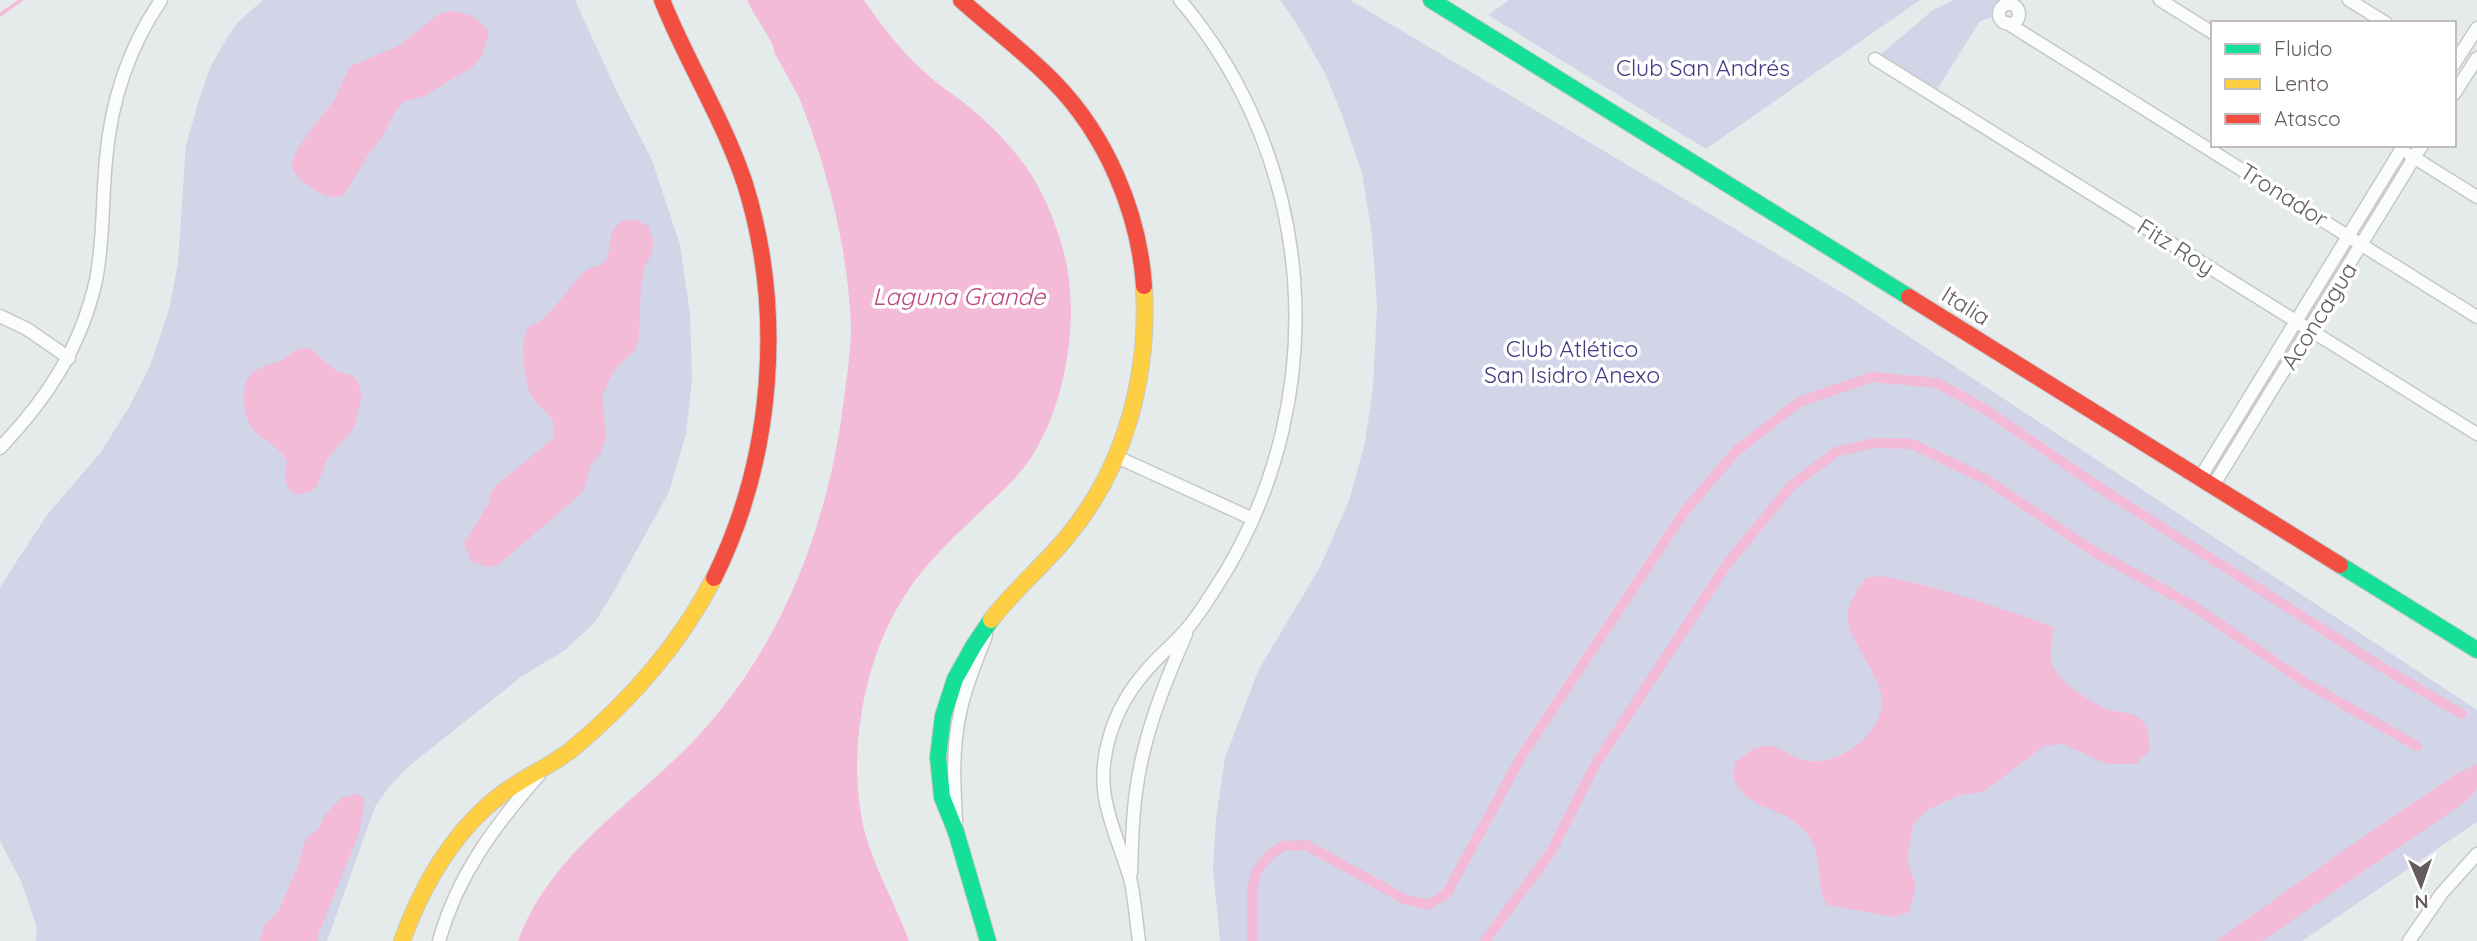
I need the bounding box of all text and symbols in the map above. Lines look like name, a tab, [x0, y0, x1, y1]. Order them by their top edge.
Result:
legend	[2211, 21, 2456, 147]
text: Fluido	[2274, 35, 2332, 61]
park label: Club San Andrés	[1616, 53, 1790, 82]
text: Lento	[2274, 70, 2329, 96]
text: Atasco	[2274, 105, 2341, 131]
street label: Tronador	[2235, 156, 2334, 233]
street label: Fitz Roy	[2132, 212, 2220, 281]
street label: Aconcagua	[2274, 257, 2363, 375]
street label: Italia	[1937, 280, 1996, 332]
water label: Laguna Grande	[873, 281, 1047, 311]
park label: Club Atlético San Isidro Anexo	[1484, 334, 1660, 389]
north arrow	[2386, 850, 2456, 920]
text: N	[2414, 890, 2429, 914]

